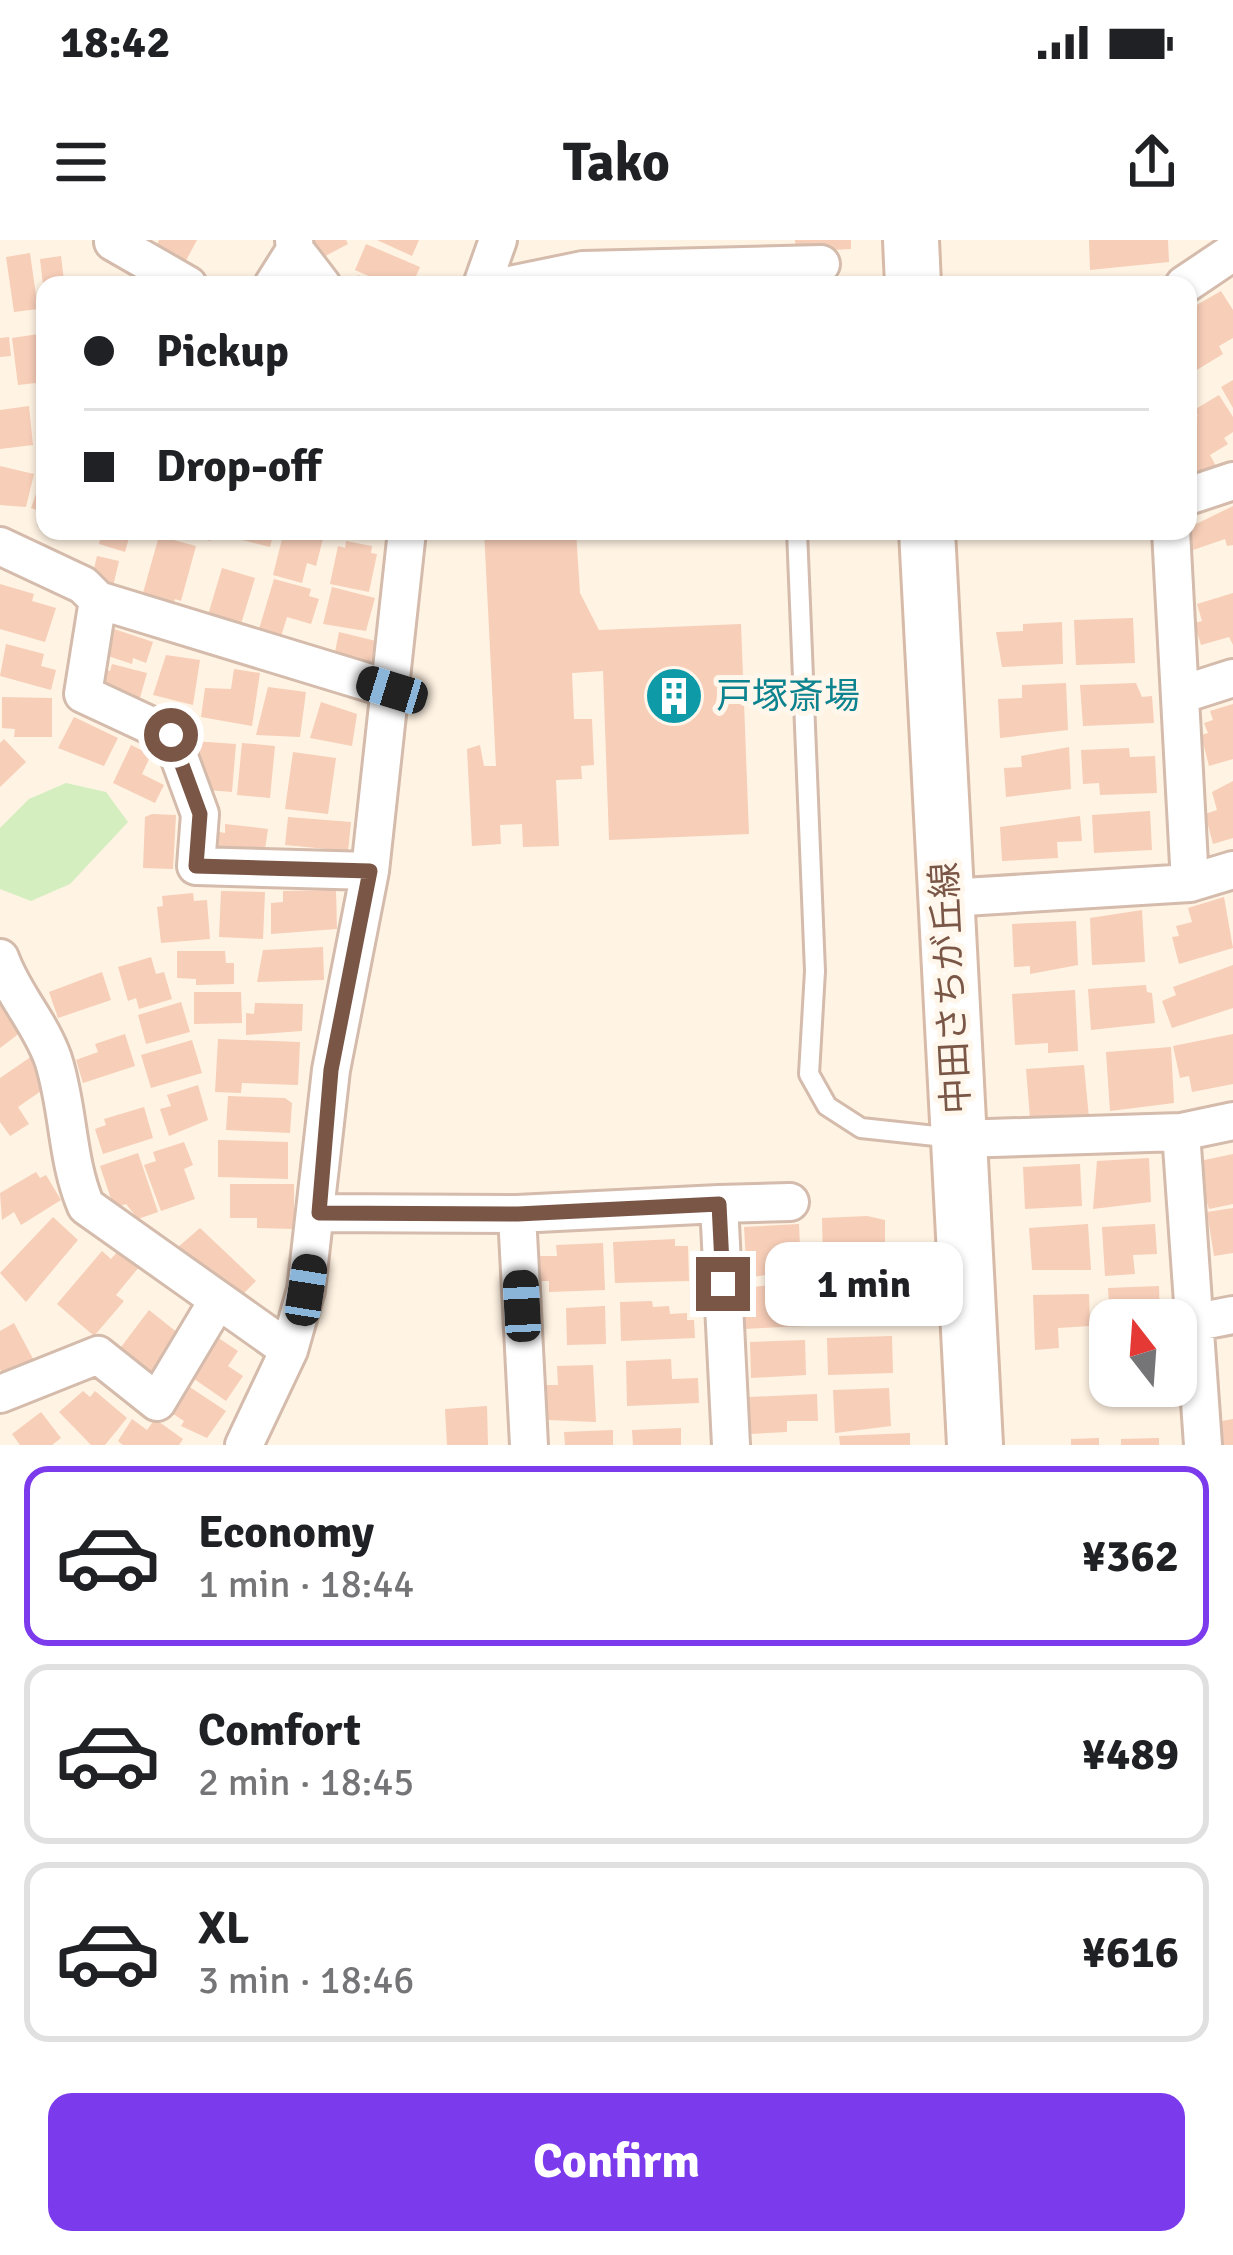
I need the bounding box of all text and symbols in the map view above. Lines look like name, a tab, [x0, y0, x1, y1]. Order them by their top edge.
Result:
text: 18:42	[60, 15, 170, 70]
icon: menu	[48, 129, 114, 195]
text: Tako	[563, 129, 670, 196]
icon: share	[1119, 129, 1185, 195]
text: Pickup	[156, 324, 289, 379]
text: Drop-off	[156, 439, 321, 494]
car	[352, 662, 432, 718]
building icon: 戸塚斎場	[643, 665, 705, 727]
place label: 戸塚斎場	[716, 674, 860, 719]
route start	[144, 708, 198, 762]
street label: 中田さちが丘線	[922, 861, 980, 1115]
callout: 1 min	[765, 1242, 963, 1326]
car	[283, 1252, 329, 1328]
route end	[696, 1257, 750, 1311]
text: 1 min	[817, 1260, 911, 1308]
car	[502, 1269, 542, 1343]
north arrow	[1089, 1299, 1197, 1407]
map controls	[1089, 1299, 1197, 1407]
icon: car	[54, 1502, 162, 1610]
text: Economy	[198, 1505, 374, 1560]
text: ¥362	[1082, 1529, 1179, 1584]
text: 1 min · 18:44	[198, 1560, 414, 1608]
icon: car	[54, 1700, 162, 1808]
text: Comfort	[198, 1703, 361, 1758]
text: ¥489	[1082, 1727, 1179, 1782]
text: 2 min · 18:45	[198, 1758, 414, 1806]
icon: car	[54, 1898, 162, 2006]
text: XL	[198, 1901, 249, 1956]
text: ¥616	[1082, 1925, 1179, 1980]
text: 3 min · 18:46	[198, 1956, 414, 2004]
button: Confirm	[48, 2093, 1185, 2231]

